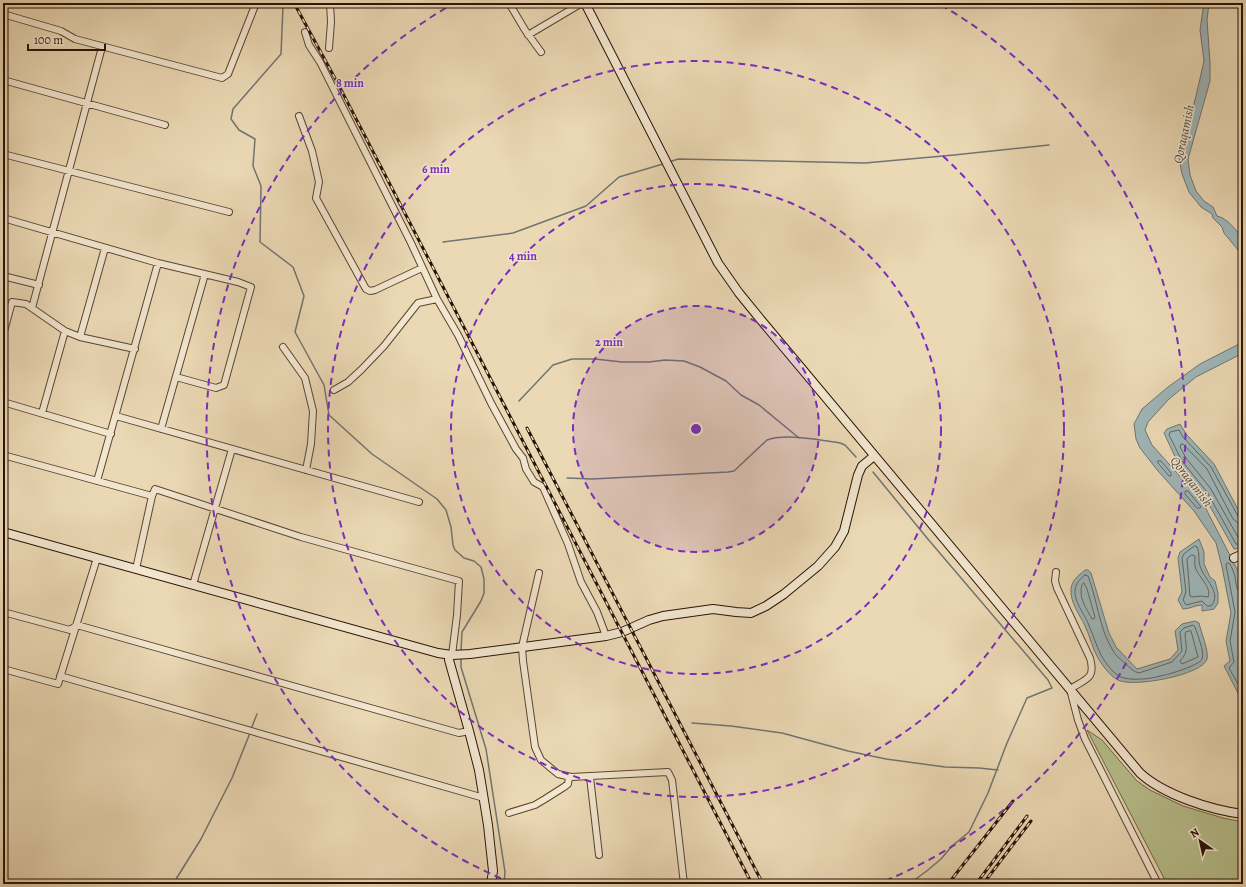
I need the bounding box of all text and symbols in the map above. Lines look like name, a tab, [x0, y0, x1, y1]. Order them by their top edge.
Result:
scale bar	[28, 26, 105, 52]
text: 100 m	[34, 32, 63, 48]
text: 8 min	[336, 75, 364, 91]
water label: Qoraqamish	[1169, 103, 1198, 165]
text: 6 min	[422, 161, 450, 177]
text: 4 min	[509, 248, 537, 264]
text: 2 min	[595, 334, 623, 350]
centre of rings	[689, 422, 703, 436]
water label: Qoraqamish	[1166, 452, 1217, 510]
north arrow	[1180, 821, 1220, 861]
text: N	[1187, 825, 1202, 842]

